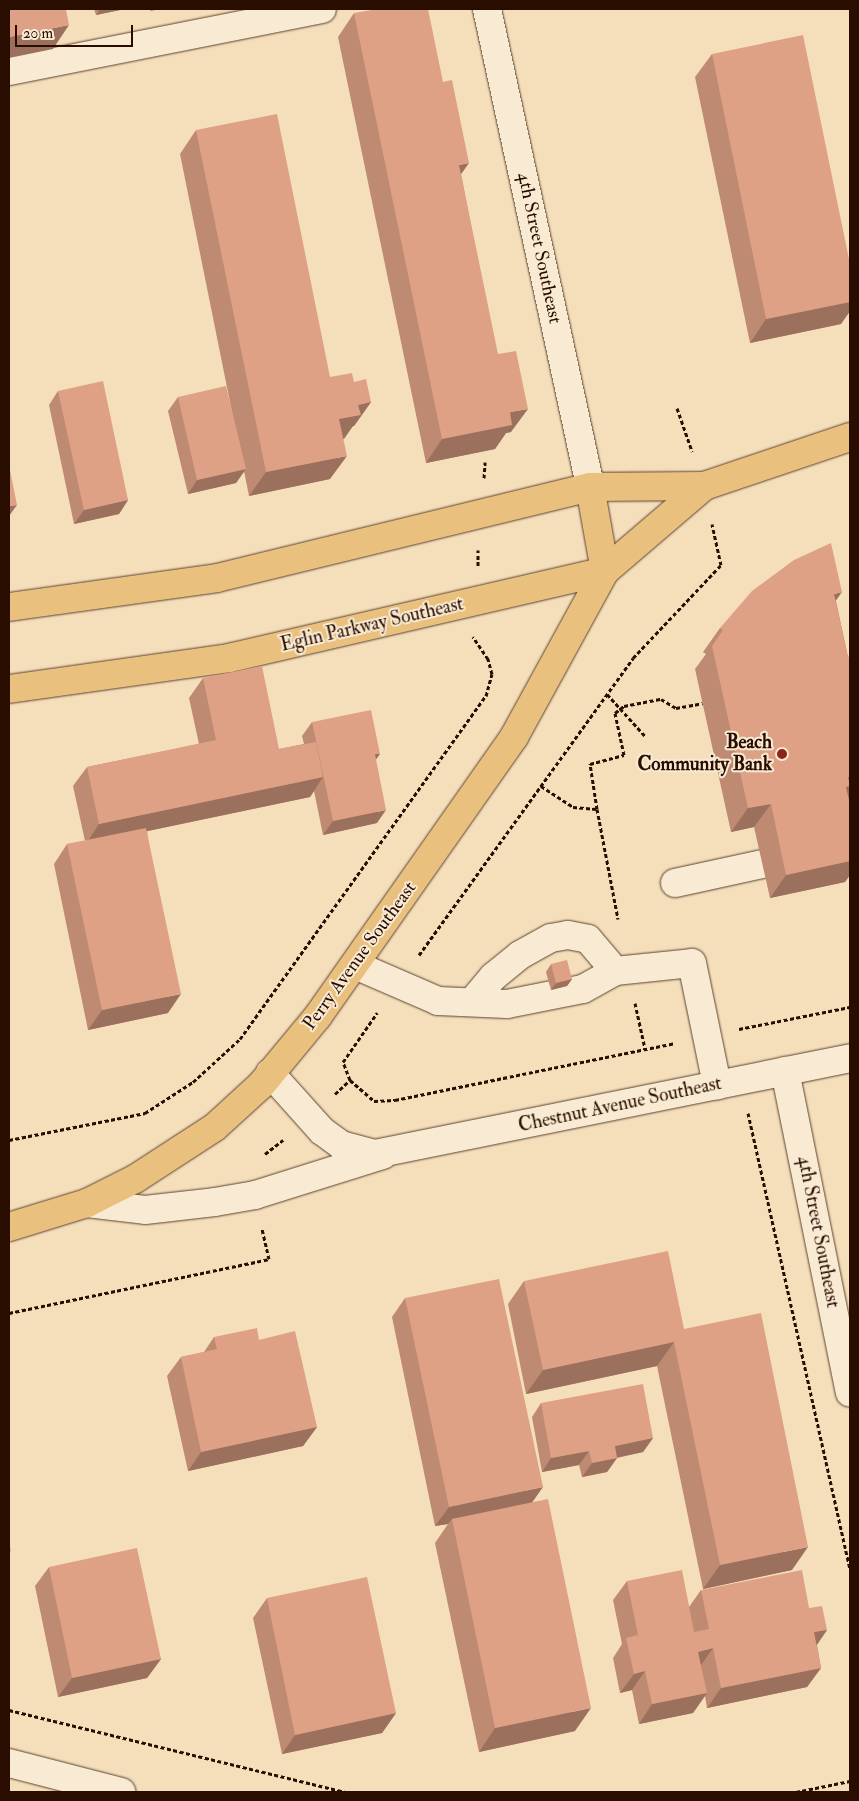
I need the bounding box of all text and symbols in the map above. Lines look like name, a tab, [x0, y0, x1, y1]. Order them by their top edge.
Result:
scale bar	[18, 15, 135, 47]
text: 20 m	[23, 24, 53, 43]
street label: 4th Street Southeast	[512, 170, 566, 326]
street label: Eglin Parkway Southeast	[278, 593, 466, 657]
place label: Beach Community Bank	[637, 732, 772, 776]
marker: Beach Community Bank	[776, 748, 788, 760]
street label: Perry Avenue Southeast	[298, 877, 422, 1035]
street label: Chestnut Avenue Southeast	[516, 1072, 724, 1138]
street label: 4th Street Southeast	[792, 1154, 844, 1310]

